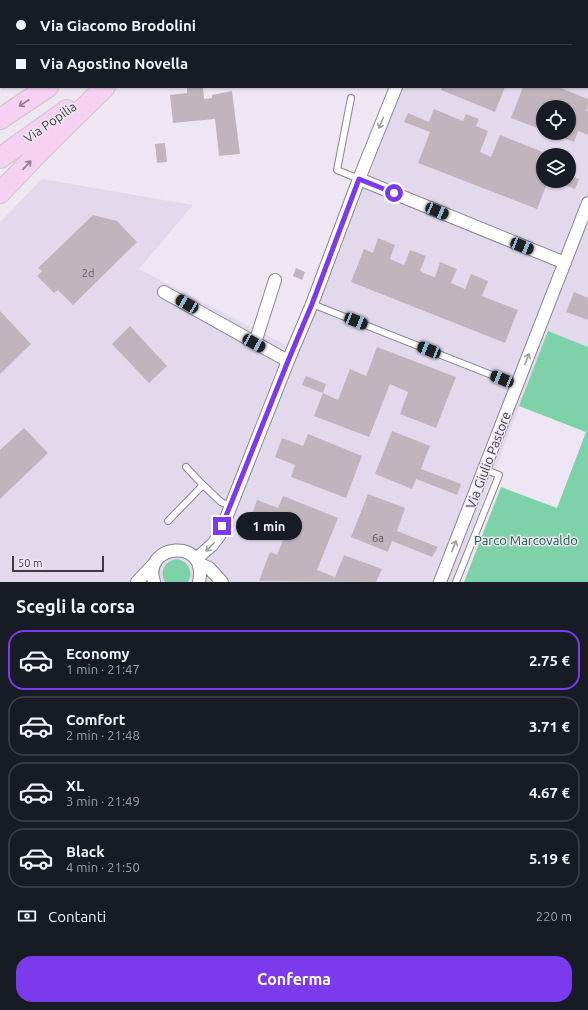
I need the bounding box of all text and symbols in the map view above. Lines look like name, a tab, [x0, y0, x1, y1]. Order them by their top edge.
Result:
text: Via Giacomo Brodolini	[40, 17, 196, 34]
text: Via Agostino Novella	[40, 55, 188, 72]
one-way arrow	[19, 99, 30, 107]
street label: Via Popilia	[21, 99, 79, 145]
map controls	[536, 100, 576, 188]
button: locate	[536, 100, 576, 140]
one-way arrow	[377, 117, 385, 129]
button: layers	[536, 148, 576, 188]
one-way arrow	[22, 160, 31, 170]
route start	[385, 184, 403, 202]
car	[424, 201, 450, 221]
car	[509, 236, 535, 256]
house number: 2d	[82, 267, 94, 279]
car	[174, 293, 200, 315]
car	[343, 311, 369, 331]
car	[241, 332, 267, 354]
car	[416, 340, 442, 360]
one-way arrow	[523, 354, 531, 366]
car	[489, 369, 515, 389]
street label: Via Giulio Pastore	[463, 410, 513, 510]
callout: 1 min	[236, 512, 302, 540]
route end	[213, 517, 231, 535]
text: 1 min	[253, 519, 285, 533]
house number: 6a	[372, 532, 384, 544]
park label: Parco Marcovaldo	[474, 533, 578, 547]
one-way arrow	[450, 540, 458, 552]
one-way arrow	[205, 542, 214, 552]
scale bar	[12, 554, 104, 573]
text: 50 m	[18, 557, 42, 569]
text: Scegli la corsa	[16, 596, 135, 616]
icon: car	[18, 642, 54, 678]
text: Economy	[66, 645, 130, 662]
text: 2.75 €	[529, 652, 570, 669]
text: 1 min · 21:47	[66, 662, 140, 676]
icon: car	[18, 708, 54, 744]
text: Comfort	[66, 711, 125, 728]
text: 3.71 €	[529, 718, 570, 735]
text: 2 min · 21:48	[66, 728, 140, 742]
icon: car	[18, 774, 54, 810]
text: XL	[66, 777, 84, 794]
text: 4.67 €	[529, 784, 570, 801]
text: 3 min · 21:49	[66, 794, 140, 808]
icon: car	[18, 840, 54, 876]
text: Black	[66, 843, 105, 860]
text: 5.19 €	[529, 850, 570, 867]
text: 4 min · 21:50	[66, 860, 140, 874]
icon: cash	[16, 905, 38, 927]
text: Contanti	[48, 908, 106, 925]
text: 220 m	[536, 909, 572, 923]
button: Conferma	[16, 956, 572, 1002]

